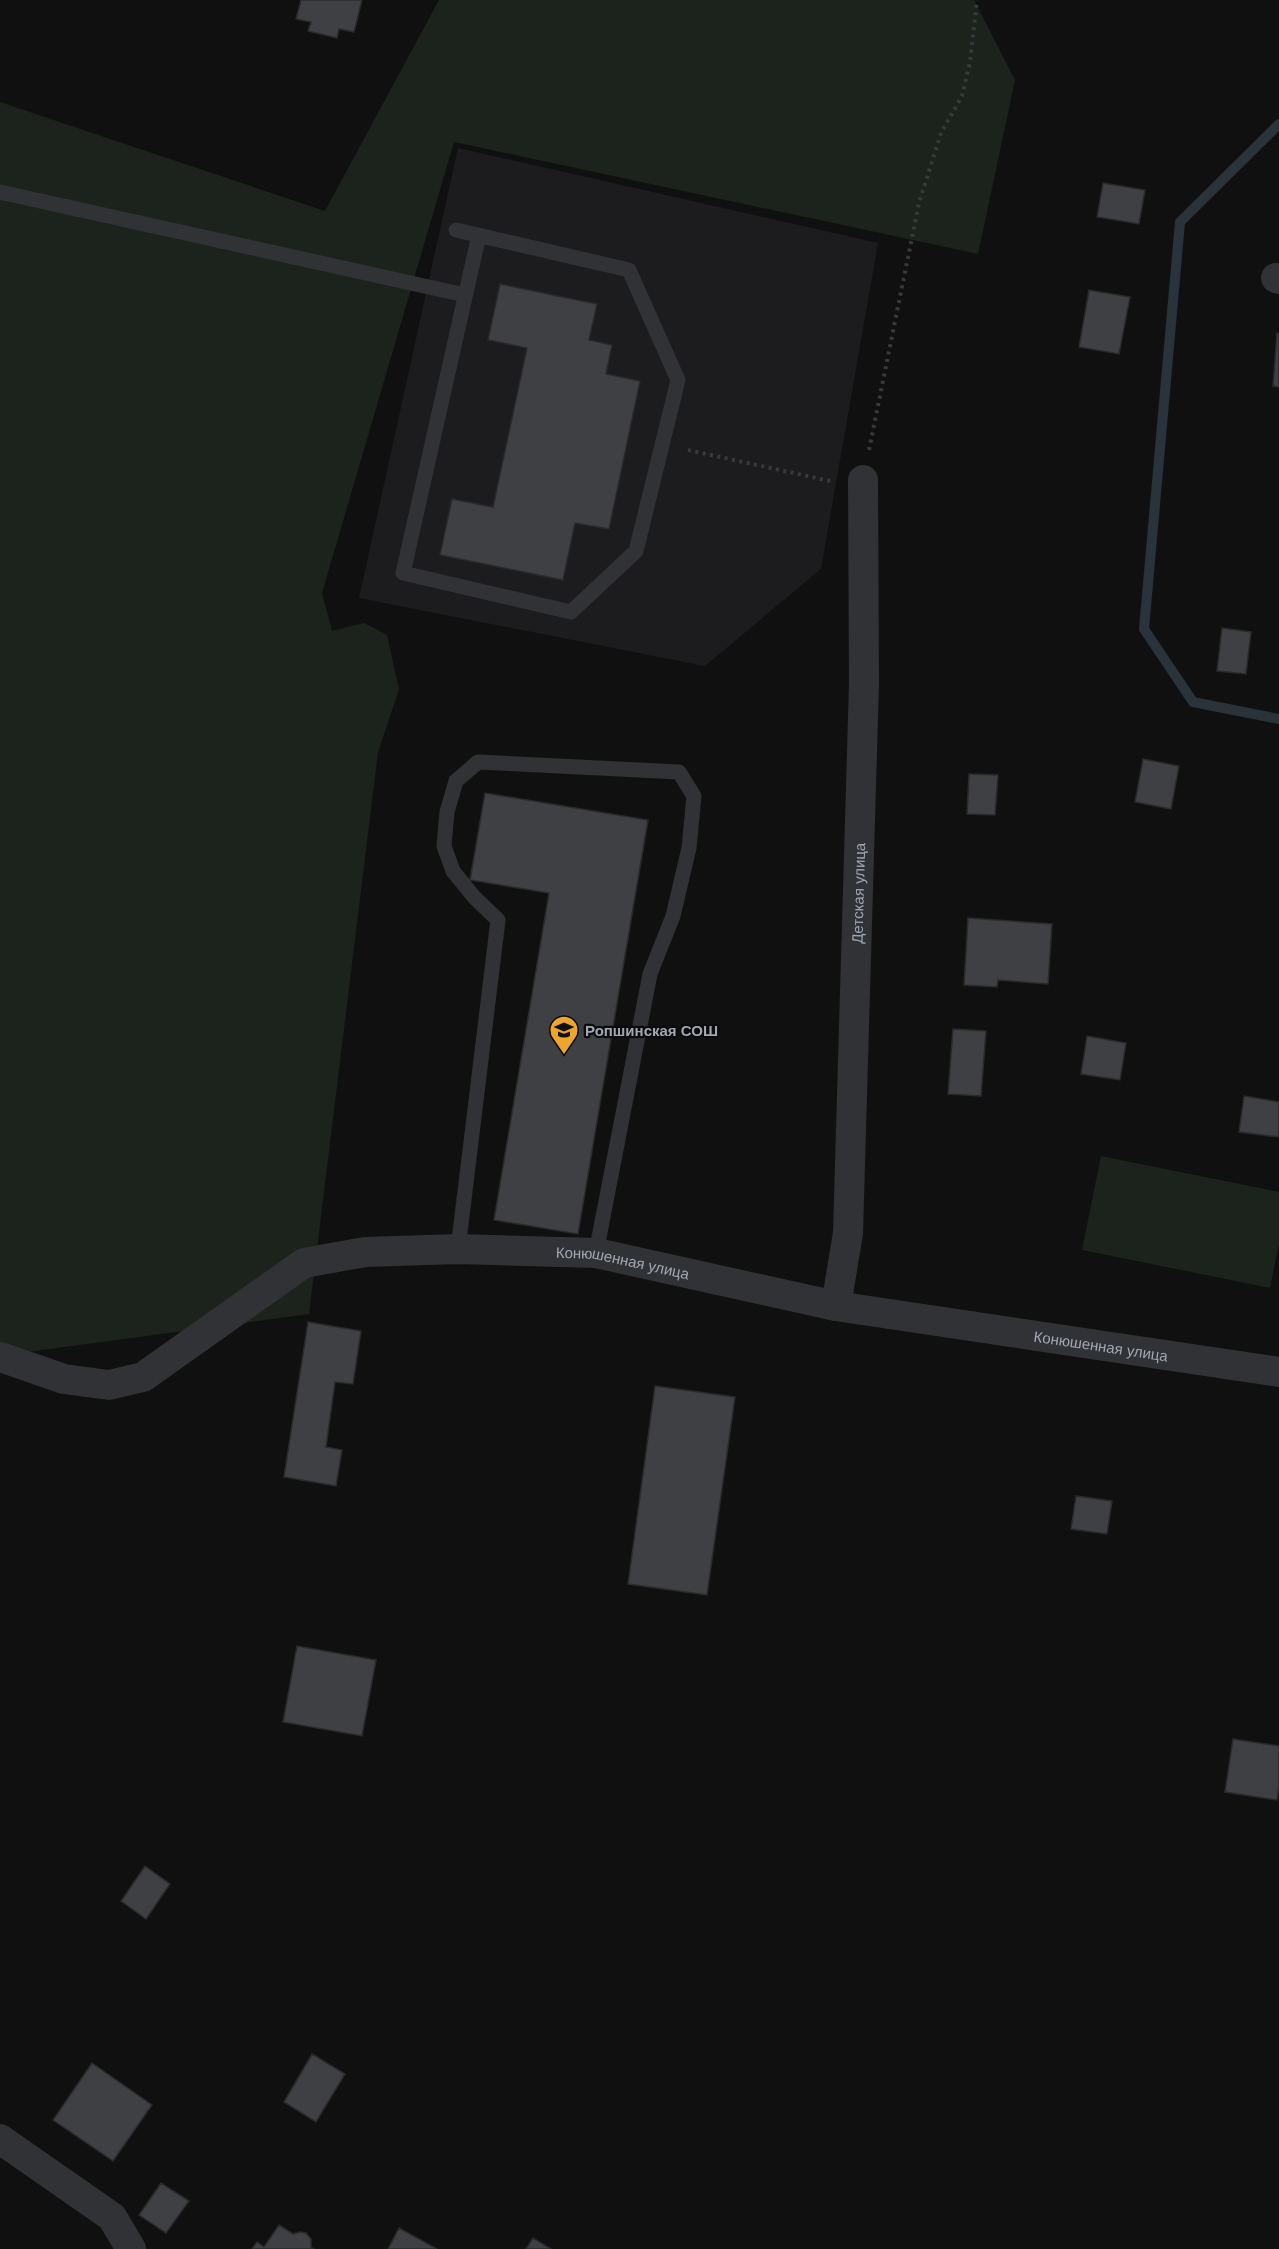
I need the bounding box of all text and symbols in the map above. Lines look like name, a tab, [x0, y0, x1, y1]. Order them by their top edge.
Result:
street label: Детская улица	[848, 842, 868, 944]
school or university icon: Ропшинская СОШ	[548, 1014, 580, 1056]
place label: Ропшинская СОШ	[585, 1022, 718, 1039]
street label: Конюшенная улица	[556, 1243, 692, 1282]
street label: Конюшенная улица	[1033, 1327, 1170, 1364]

